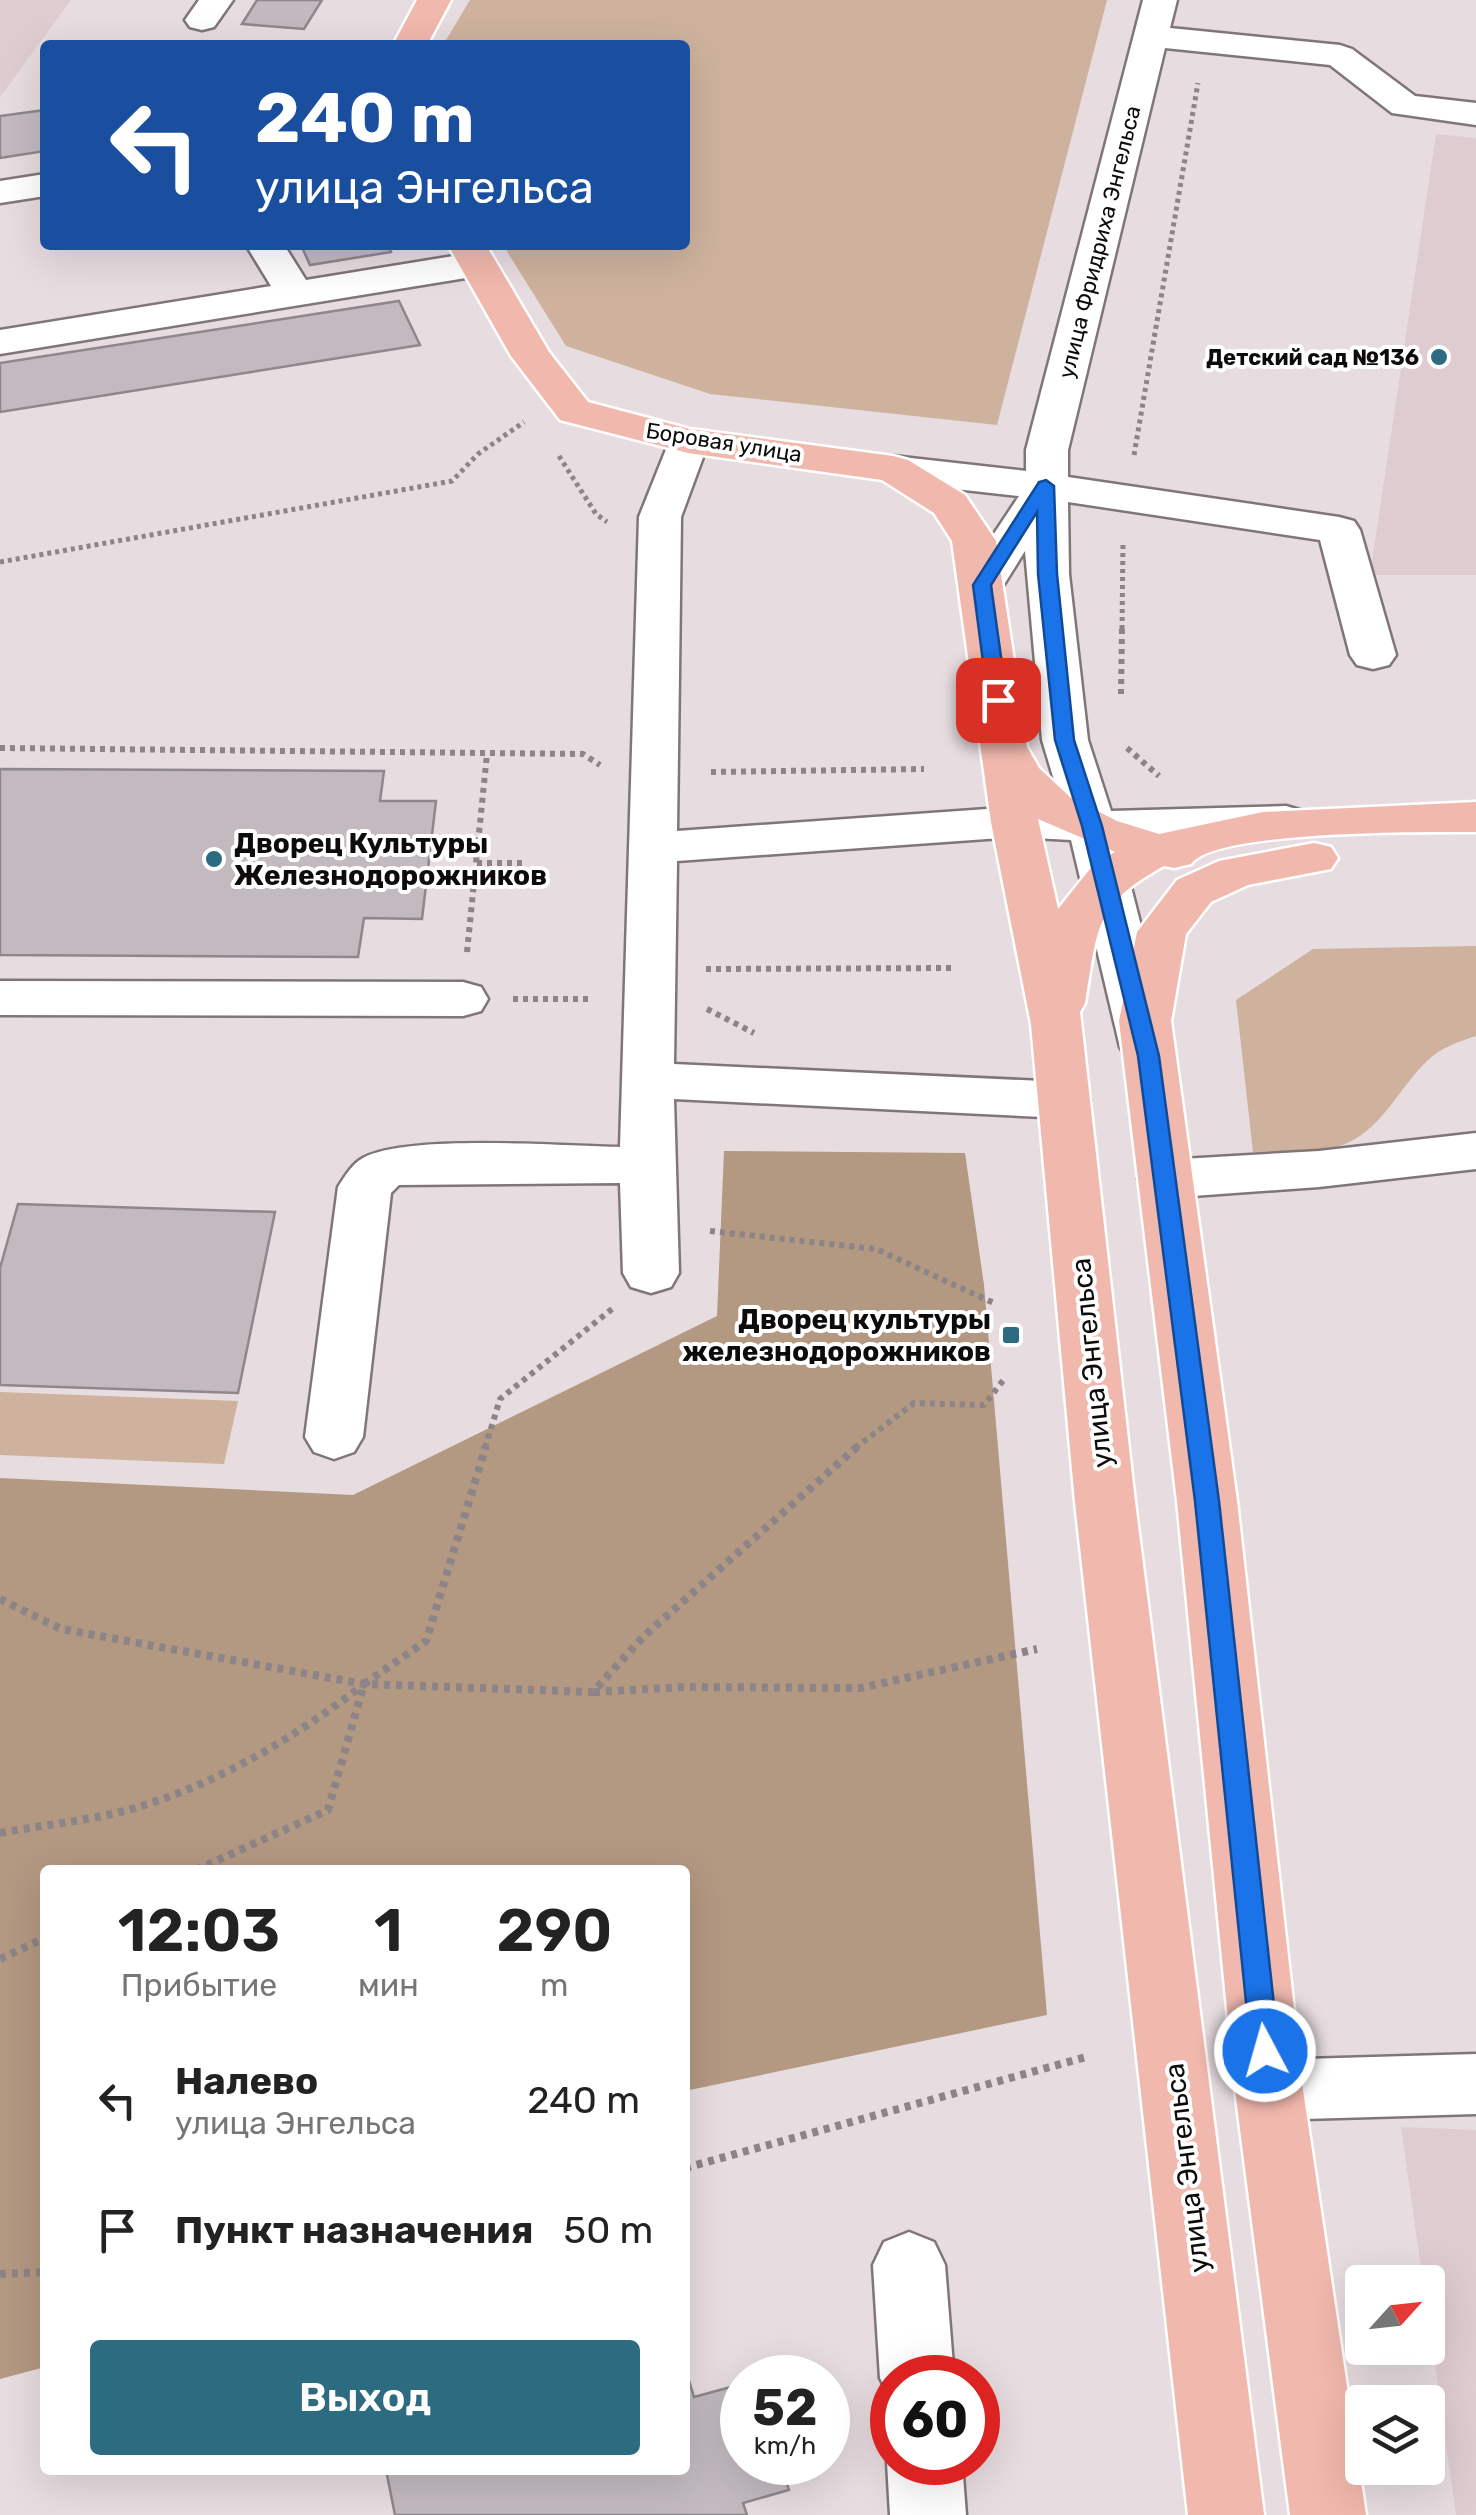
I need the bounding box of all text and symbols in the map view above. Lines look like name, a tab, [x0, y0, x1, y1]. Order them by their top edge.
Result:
text: 240 m	[255, 77, 475, 160]
icon: left	[90, 80, 220, 210]
street label: улица Фридриха Энгельса	[1053, 103, 1146, 381]
text: улица Энгельса	[255, 161, 594, 214]
place label: Детский сад №136	[1206, 344, 1419, 371]
marker: Детский сад №136	[1428, 346, 1450, 368]
street label: Боровая улица	[644, 417, 804, 468]
pin	[956, 658, 1041, 743]
icon: arrive	[971, 673, 1026, 728]
place label: Дворец Культуры Железнодорожников	[234, 827, 547, 892]
marker: Дворец Культуры Железнодорожников	[203, 848, 225, 870]
street label: улица Энгельса	[1064, 1256, 1119, 1470]
place label: Дворец культуры железнодорожников	[682, 1303, 991, 1368]
marker: Дворец культуры железнодорожников	[1000, 1324, 1022, 1346]
text: 12:03	[118, 1895, 280, 1966]
text: 1	[374, 1895, 403, 1966]
text: 290	[496, 1895, 612, 1966]
text: Прибытие	[121, 1966, 277, 2004]
text: мин	[358, 1966, 419, 2004]
text: m	[540, 1966, 569, 2004]
position arrow	[1213, 1999, 1317, 2103]
text: Налево	[175, 2058, 318, 2104]
street label: улица Энгельса	[1157, 2061, 1216, 2275]
icon: left	[90, 2073, 145, 2128]
text: 240 m	[527, 2077, 640, 2123]
text: улица Энгельса	[175, 2104, 416, 2142]
icon: arrive	[90, 2203, 145, 2258]
text: Пункт назначения	[175, 2207, 534, 2253]
text: 50 m	[564, 2207, 653, 2253]
north arrow	[1345, 2265, 1445, 2365]
map controls	[1345, 2265, 1445, 2485]
button: Выход	[90, 2340, 640, 2455]
speed limit sign: 60	[870, 2355, 1000, 2485]
text: 52	[753, 2378, 817, 2438]
button: layers	[1345, 2385, 1445, 2485]
text: km/h	[754, 2431, 816, 2460]

